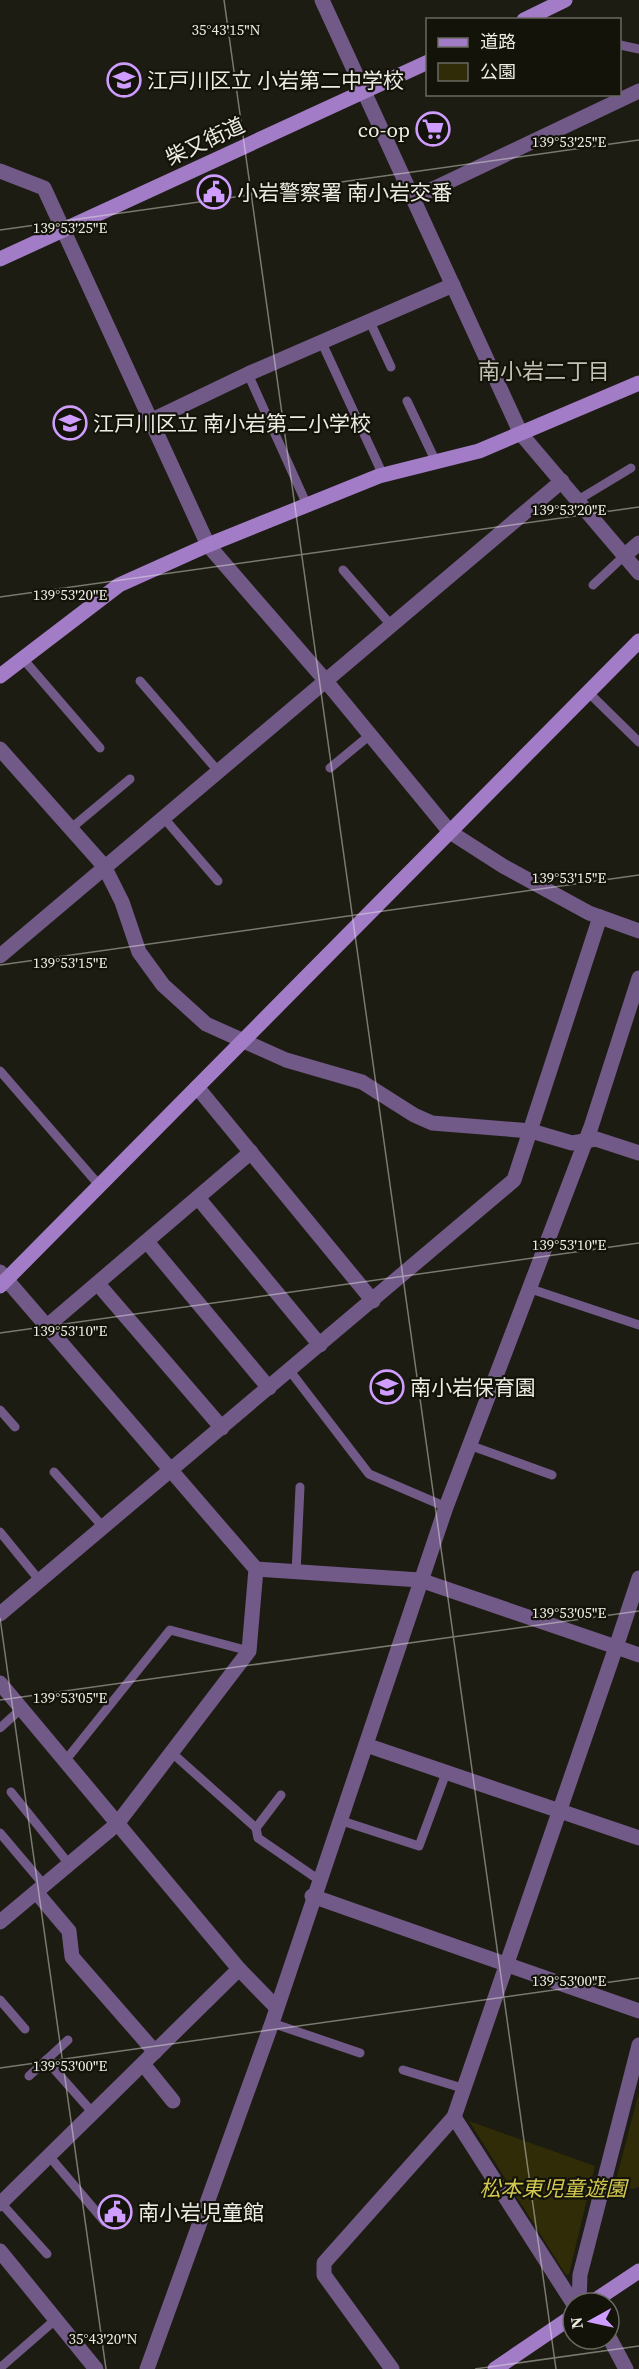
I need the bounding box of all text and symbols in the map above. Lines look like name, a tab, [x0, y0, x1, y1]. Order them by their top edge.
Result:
legend	[426, 18, 621, 96]
text: 35°43'15"N	[191, 19, 261, 40]
text: 道路	[480, 29, 516, 54]
text: 公園	[480, 59, 516, 84]
school or university icon: 江戸川区立 小岩第二中学校	[106, 62, 142, 98]
place label: 江戸川区立 小岩第二中学校	[147, 66, 404, 95]
street label: 柴又街道	[161, 110, 249, 172]
supermarket icon: co-op	[415, 111, 451, 147]
place label: co-op	[358, 115, 410, 144]
text: 139°53'25"E	[532, 131, 606, 152]
public building icon: 小岩警察署 南小岩交番	[196, 174, 232, 210]
place label: 小岩警察署 南小岩交番	[237, 178, 452, 207]
text: 139°53'25"E	[33, 217, 107, 238]
district label: 南小岩二丁目	[478, 356, 610, 386]
school or university icon: 江戸川区立 南小岩第二小学校	[52, 405, 88, 441]
place label: 江戸川区立 南小岩第二小学校	[93, 409, 371, 438]
text: 139°53'20"E	[532, 499, 606, 520]
text: 139°53'20"E	[33, 584, 107, 605]
text: 139°53'15"E	[532, 867, 606, 888]
text: 139°53'15"E	[33, 952, 107, 973]
text: 139°53'10"E	[532, 1234, 606, 1255]
text: 139°53'10"E	[33, 1320, 107, 1341]
school or university icon: 南小岩保育園	[369, 1369, 405, 1405]
place label: 南小岩保育園	[410, 1373, 536, 1402]
text: 139°53'05"E	[532, 1602, 606, 1623]
text: 139°53'05"E	[33, 1687, 107, 1708]
text: 139°53'00"E	[532, 1970, 606, 1991]
text: 139°53'00"E	[33, 2055, 107, 2076]
park label: 松本東児童遊園	[480, 2174, 629, 2203]
public building icon: 南小岩児童館	[97, 2194, 133, 2230]
place label: 南小岩児童館	[138, 2198, 264, 2227]
north arrow	[561, 2291, 621, 2351]
text: N	[564, 2315, 588, 2330]
text: 35°43'20"N	[68, 2328, 138, 2349]

